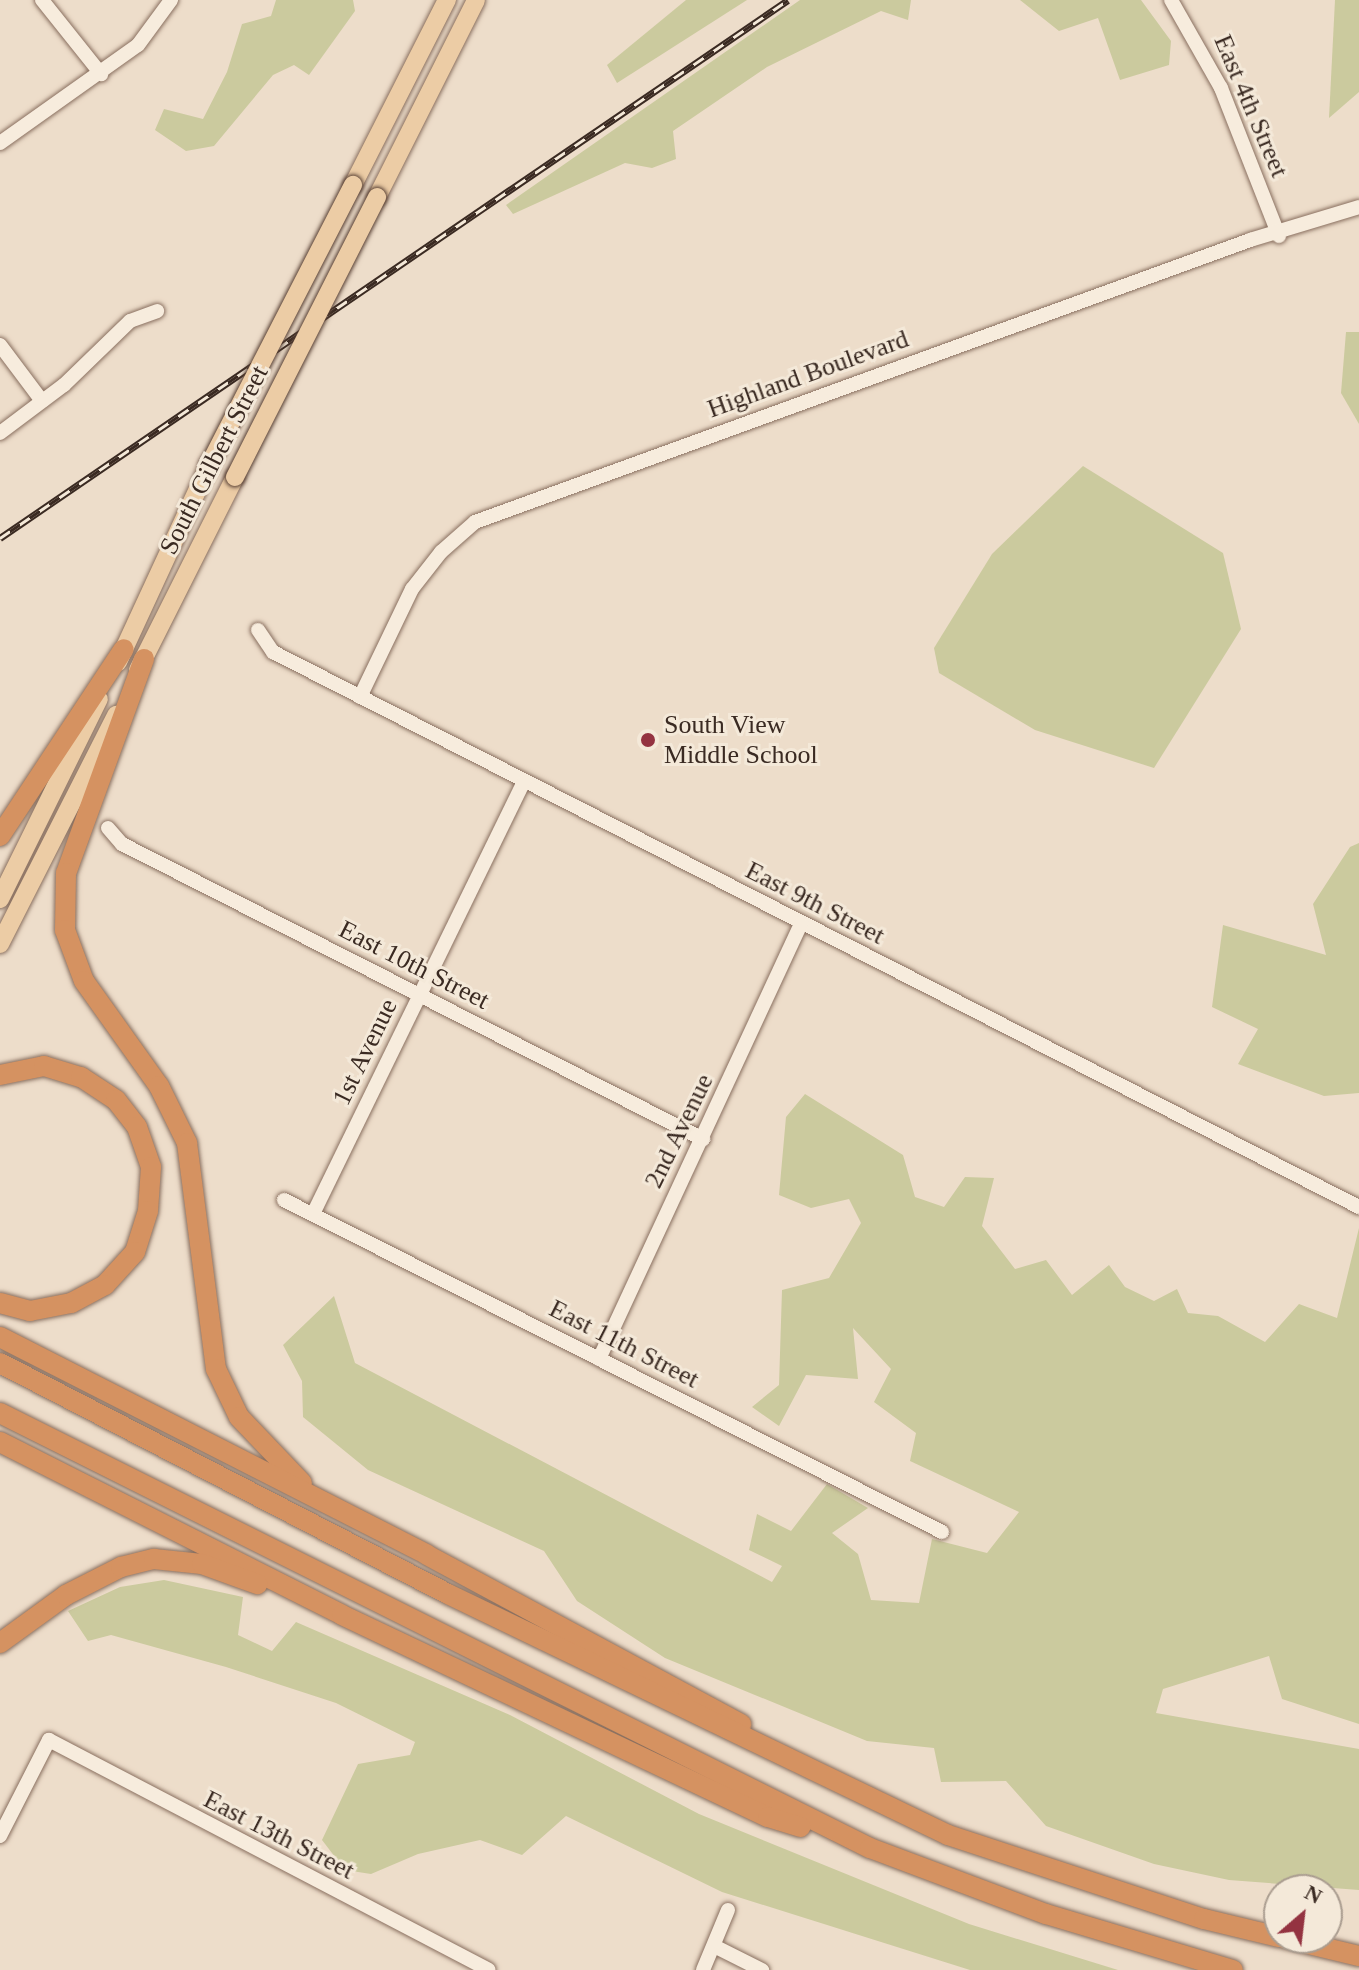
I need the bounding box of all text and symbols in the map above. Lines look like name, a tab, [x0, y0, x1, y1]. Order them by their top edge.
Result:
street label: East 4th Street	[1207, 30, 1295, 182]
street label: Highland Boulevard	[703, 323, 913, 425]
street label: South Gilbert Street	[153, 360, 275, 560]
place label: South View Middle School	[664, 709, 818, 770]
marker: South View Middle School	[639, 731, 657, 749]
street label: East 9th Street	[740, 855, 890, 951]
street label: East 10th Street	[334, 914, 494, 1016]
street label: 1st Avenue	[326, 993, 404, 1111]
street label: 2nd Avenue	[638, 1068, 720, 1194]
street label: East 11th Street	[544, 1293, 704, 1395]
street label: East 13th Street	[199, 1784, 359, 1886]
north arrow	[1263, 1874, 1343, 1954]
text: N	[1301, 1879, 1326, 1909]

